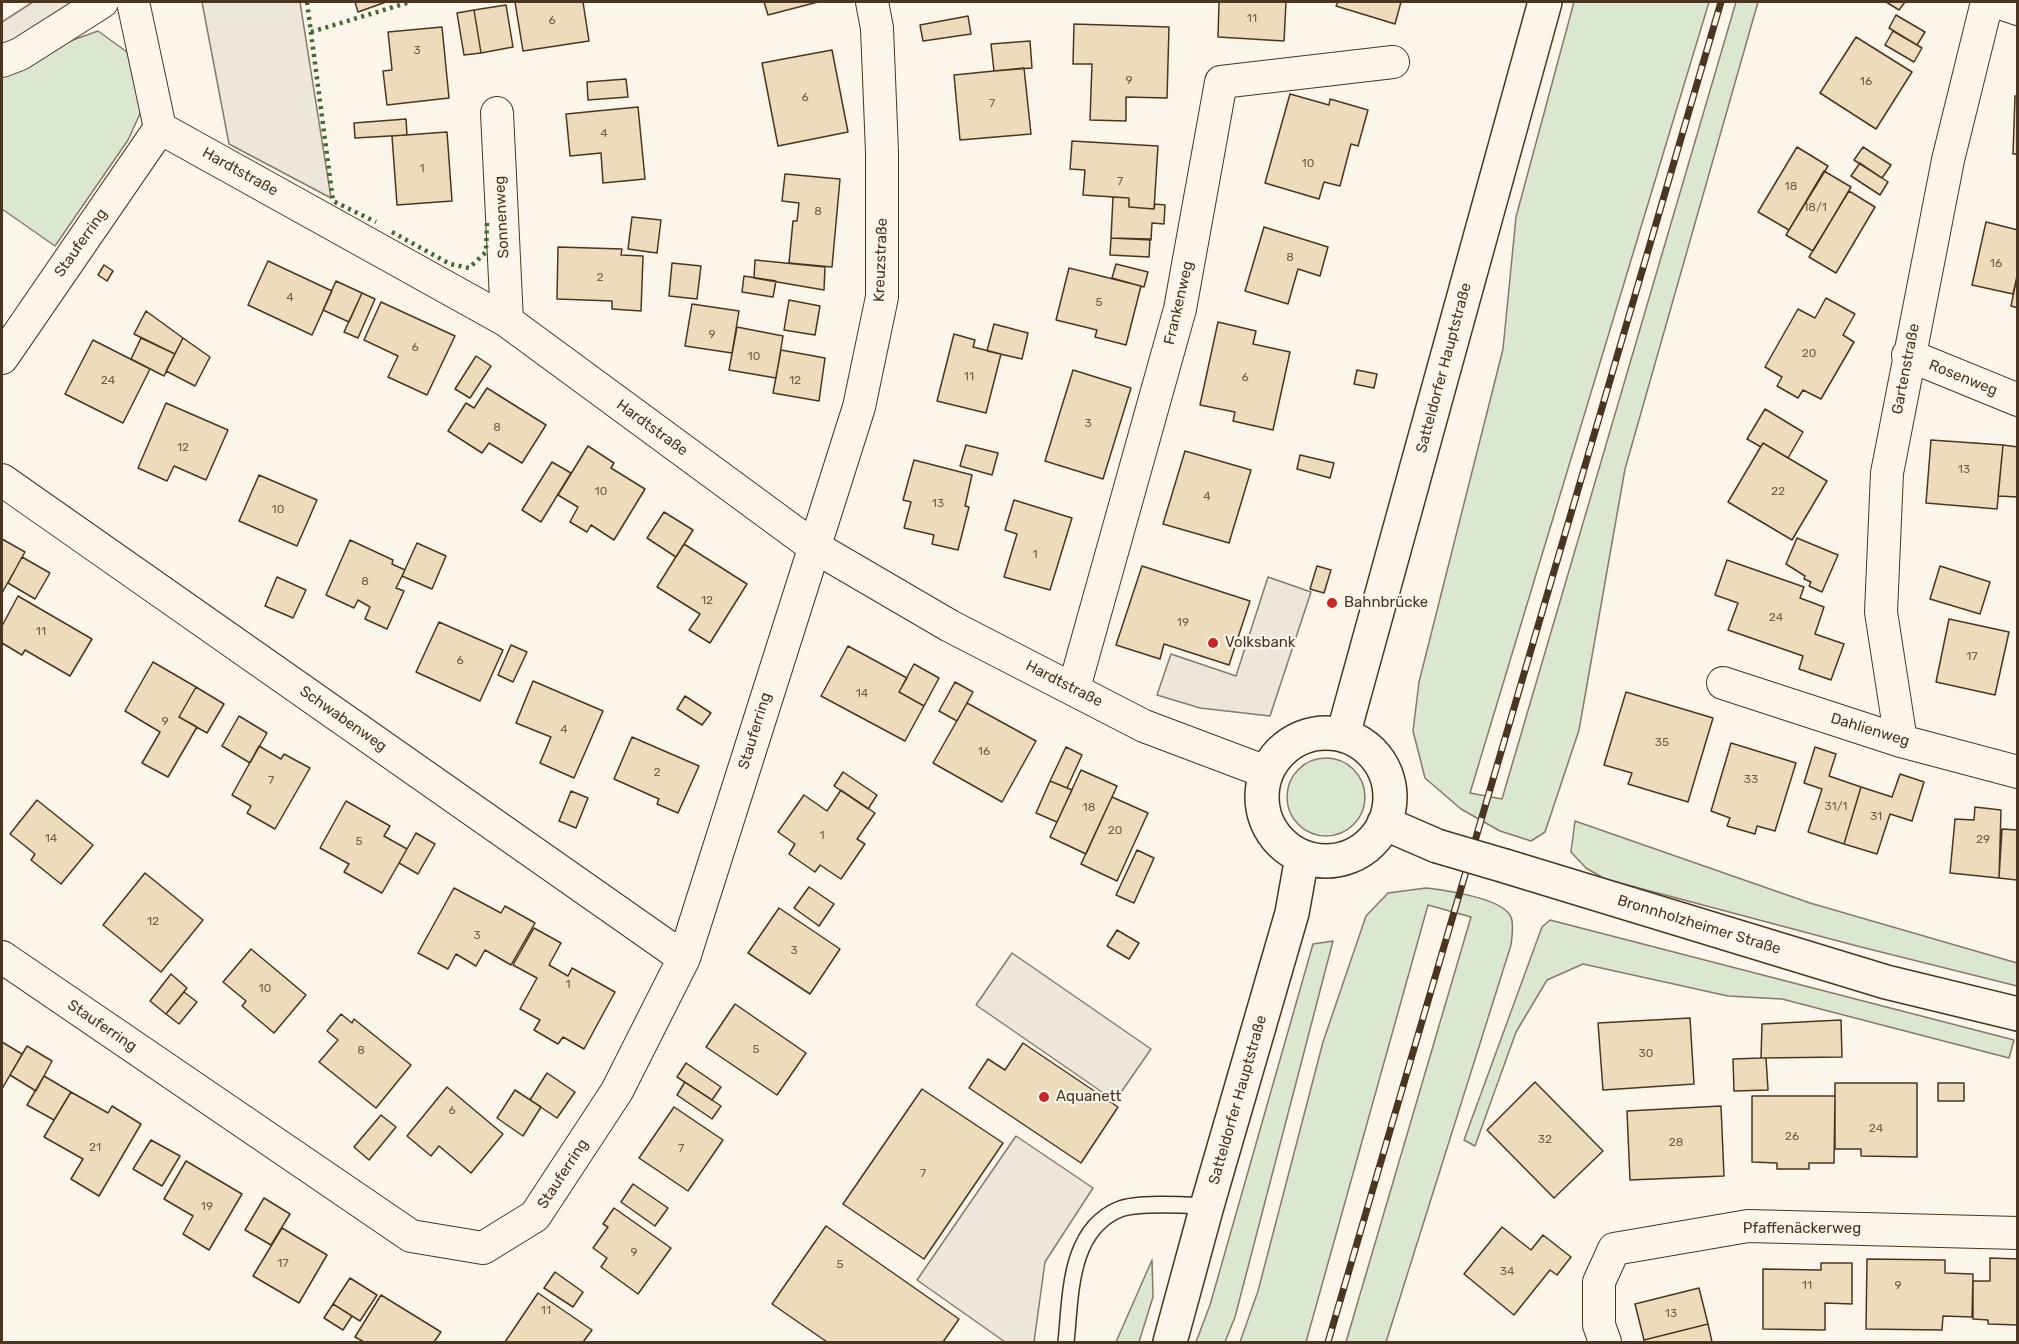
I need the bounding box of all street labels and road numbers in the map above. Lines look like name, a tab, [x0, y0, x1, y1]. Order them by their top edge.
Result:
street label: Hardtstraße	[199, 144, 281, 200]
street label: Sonnenweg	[491, 175, 513, 259]
street label: Stauferring	[51, 205, 111, 281]
street label: Kreuzstraße	[871, 218, 891, 302]
street label: Frankenweg	[1161, 259, 1197, 347]
street label: Satteldorfer Hauptstraße	[1413, 281, 1475, 455]
street label: Gartenstraße	[1888, 322, 1924, 416]
street label: Rosenweg	[1926, 356, 2000, 400]
street label: Hardtstraße	[613, 396, 691, 460]
street label: Hardtstraße	[1023, 657, 1105, 711]
street label: Schwabenweg	[296, 682, 390, 756]
street label: Stauferring	[735, 690, 775, 772]
street label: Dahlienweg	[1828, 709, 1912, 751]
street label: Bronnholzheimer Straße	[1615, 892, 1783, 958]
street label: Stauferring	[64, 996, 140, 1056]
street label: Satteldorfer Hauptstraße	[1205, 1013, 1271, 1187]
street label: Stauferring	[534, 1136, 592, 1212]
street label: Pfaffenäckerweg	[1743, 1220, 1861, 1238]

